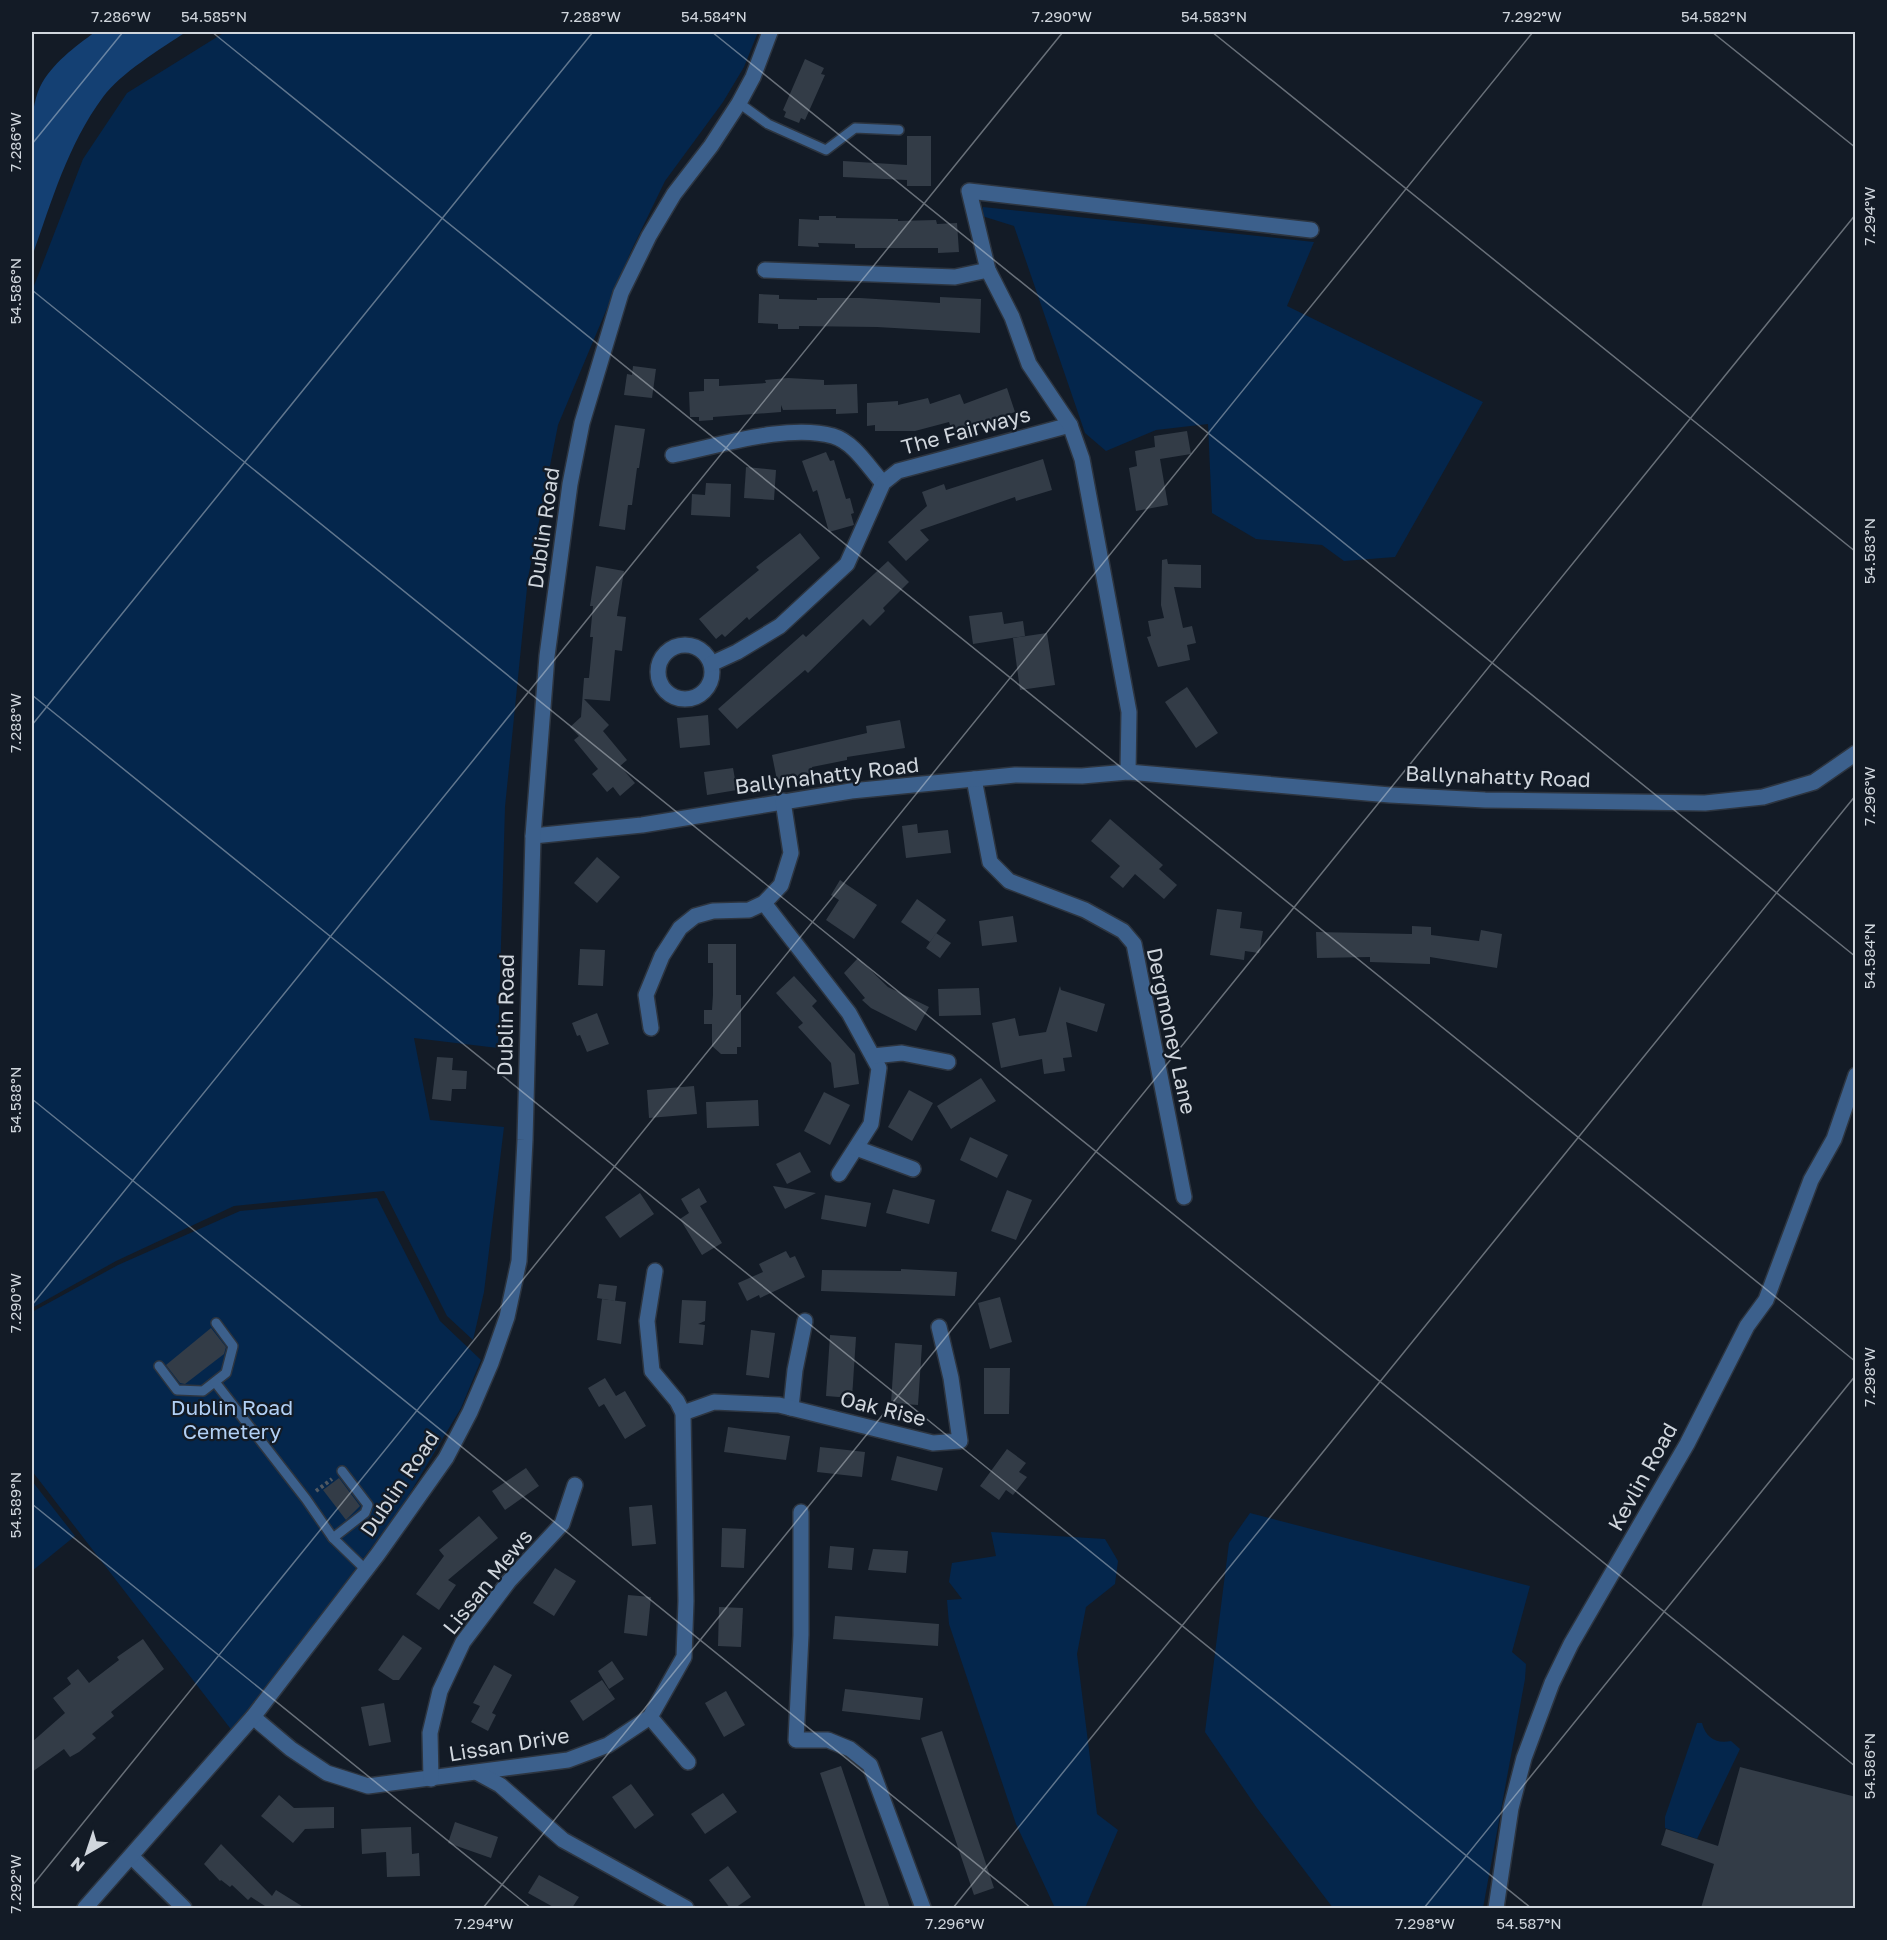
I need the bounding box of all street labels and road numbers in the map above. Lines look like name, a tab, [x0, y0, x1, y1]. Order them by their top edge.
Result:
street label: The Fairways	[898, 400, 1033, 460]
street label: Dublin Road	[522, 465, 564, 590]
street label: Ballynahatty Road	[733, 751, 921, 799]
street label: Ballynahatty Road	[1405, 760, 1591, 792]
street label: Dergmoney Lane	[1142, 945, 1202, 1117]
street label: Dublin Road	[491, 954, 519, 1076]
street label: Oak Rise	[838, 1385, 929, 1431]
street label: Kevlin Road	[1602, 1418, 1682, 1535]
street label: Dublin Road	[354, 1425, 444, 1541]
street label: Lissan Mews	[437, 1523, 538, 1639]
street label: Lissan Drive	[447, 1722, 571, 1766]

